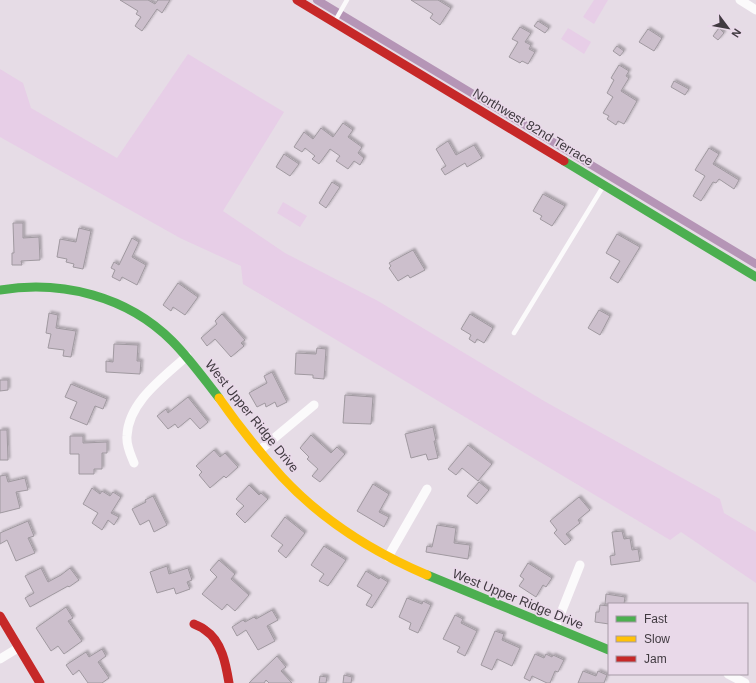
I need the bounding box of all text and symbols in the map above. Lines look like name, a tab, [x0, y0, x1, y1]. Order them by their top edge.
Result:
north arrow	[708, 8, 748, 48]
text: N	[729, 27, 744, 40]
street label: Northwest 82nd Terrace	[470, 85, 596, 169]
street label: West Upper Ridge Drive	[202, 357, 302, 475]
street label: West Upper Ridge Drive	[450, 566, 586, 632]
legend	[608, 603, 748, 675]
text: Fast	[644, 612, 668, 626]
text: Slow	[644, 632, 670, 646]
text: Jam	[644, 652, 667, 666]

